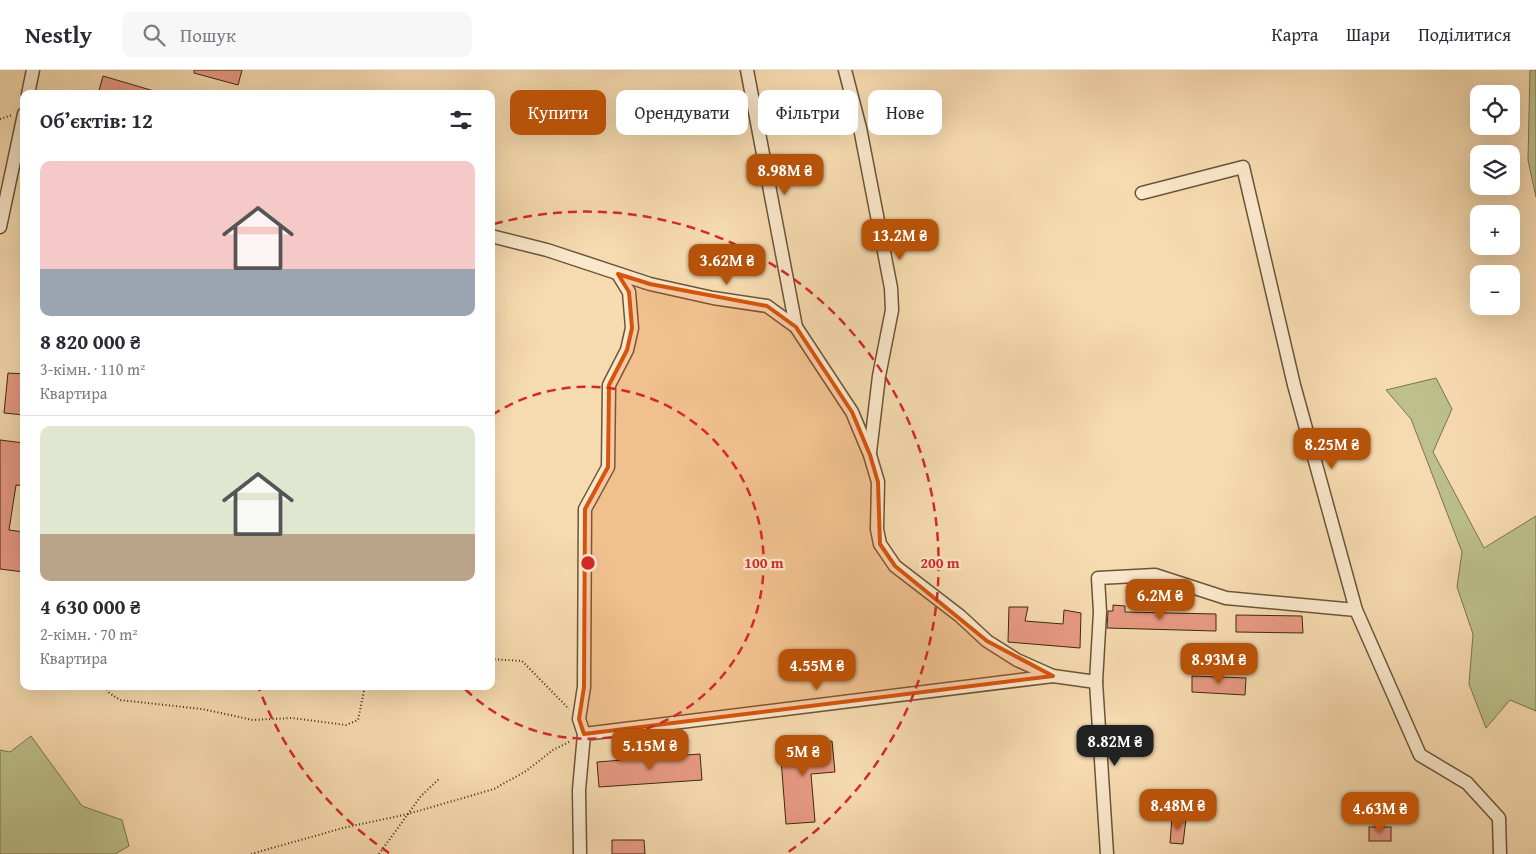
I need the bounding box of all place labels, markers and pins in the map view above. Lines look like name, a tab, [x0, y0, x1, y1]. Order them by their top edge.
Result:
pin: 8.98M ₴	[739, 154, 831, 196]
pin: 13.2M ₴	[854, 218, 946, 261]
pin: 3.62M ₴	[681, 244, 773, 286]
pin: 8.25M ₴	[1286, 428, 1378, 470]
centre of rings	[579, 554, 597, 572]
pin: 6.2M ₴	[1119, 578, 1201, 621]
pin: 8.93M ₴	[1173, 642, 1265, 685]
pin: 4.55M ₴	[771, 648, 863, 691]
pin: 8.82M ₴	[1069, 724, 1161, 767]
pin: 5.15M ₴	[604, 728, 696, 771]
pin: 5M ₴	[773, 734, 833, 777]
pin: 8.48M ₴	[1132, 788, 1224, 831]
pin: 4.63M ₴	[1334, 792, 1426, 834]

